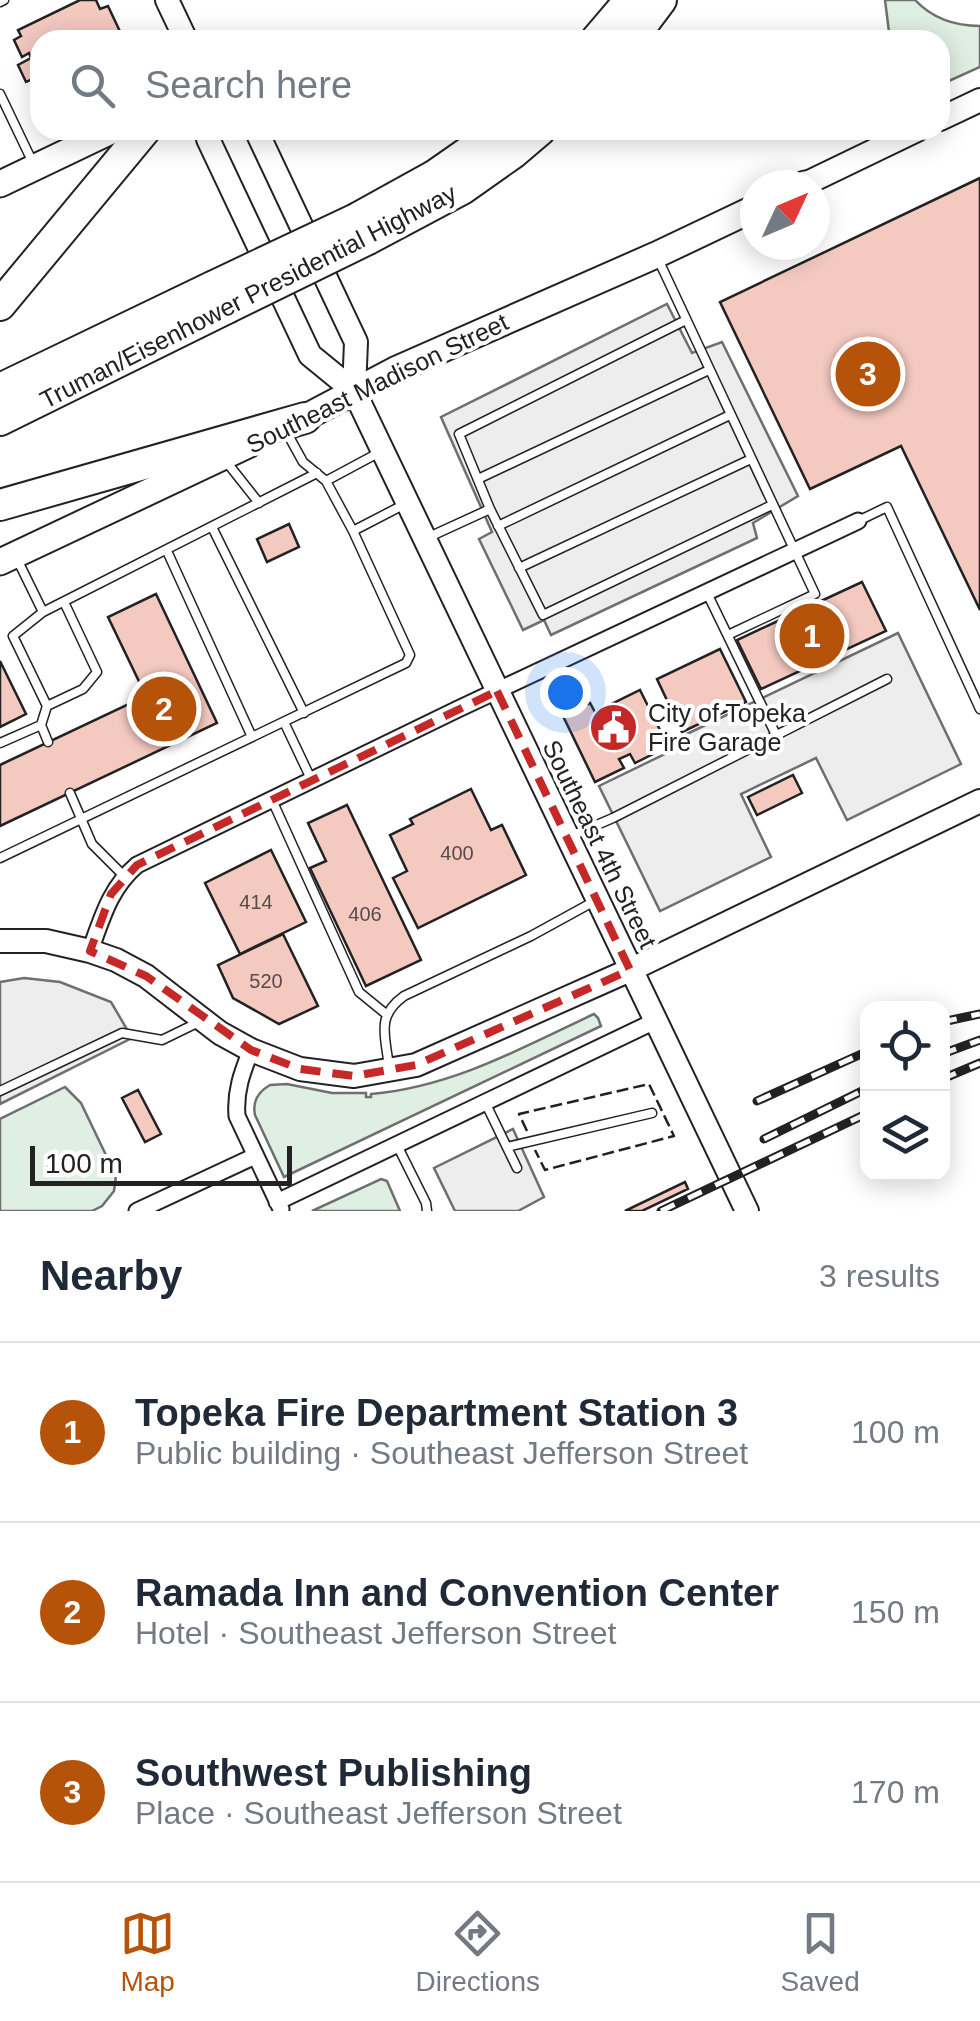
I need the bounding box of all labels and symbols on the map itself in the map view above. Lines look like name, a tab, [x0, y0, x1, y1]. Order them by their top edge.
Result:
north arrow	[740, 170, 830, 260]
street label: Truman/Eisenhower Presidential Highway	[35, 178, 461, 414]
street label: Southeast Madison Street	[242, 307, 512, 459]
pin: 3	[836, 336, 900, 412]
pin: 1	[780, 598, 844, 674]
your location	[540, 667, 591, 718]
pin: 2	[132, 672, 196, 746]
place label: City of Topeka Fire Garage	[648, 699, 806, 756]
public building icon: City of Topeka Fire Garage	[587, 701, 639, 753]
street label: Southeast 4th Street	[537, 735, 663, 953]
house number: 400	[440, 842, 474, 864]
house number: 414	[239, 891, 273, 913]
house number: 406	[348, 903, 382, 925]
house number: 520	[249, 970, 283, 992]
scale bar	[30, 1141, 292, 1186]

